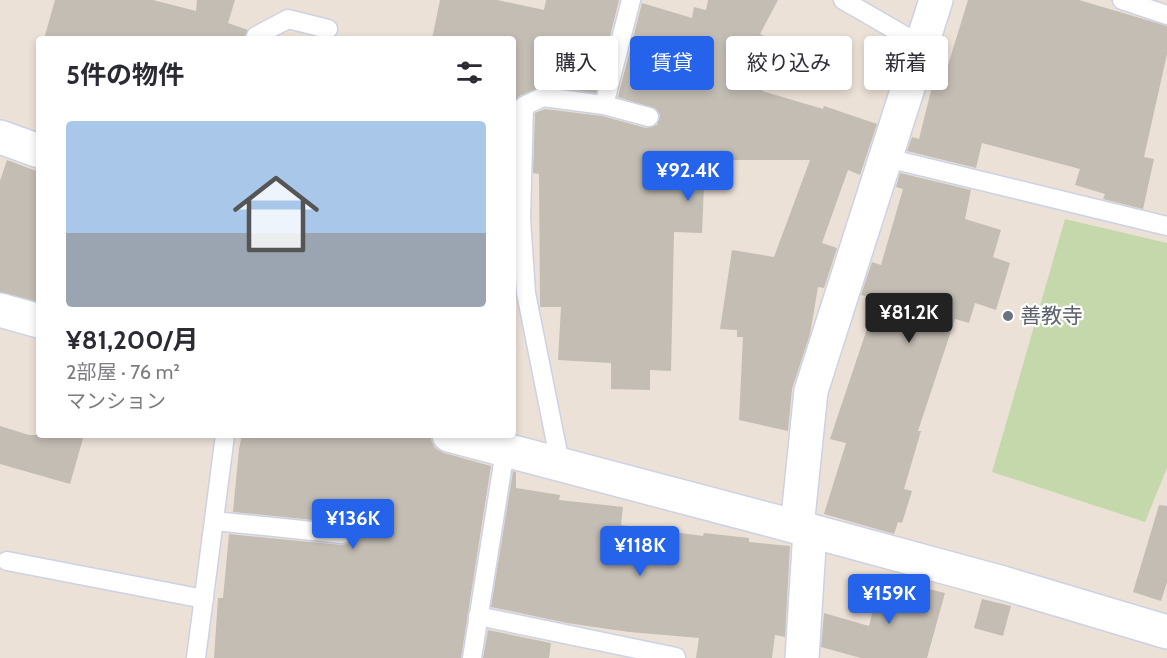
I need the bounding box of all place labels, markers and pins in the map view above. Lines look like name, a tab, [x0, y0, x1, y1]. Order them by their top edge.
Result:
pin: ¥92.4K	[639, 151, 737, 202]
pin: ¥81.2K	[860, 293, 958, 344]
place label: 善教寺	[1020, 303, 1083, 328]
marker: 善教寺	[1001, 309, 1015, 323]
pin: ¥136K	[311, 499, 395, 550]
pin: ¥118K	[598, 526, 682, 577]
pin: ¥159K	[847, 574, 931, 625]

